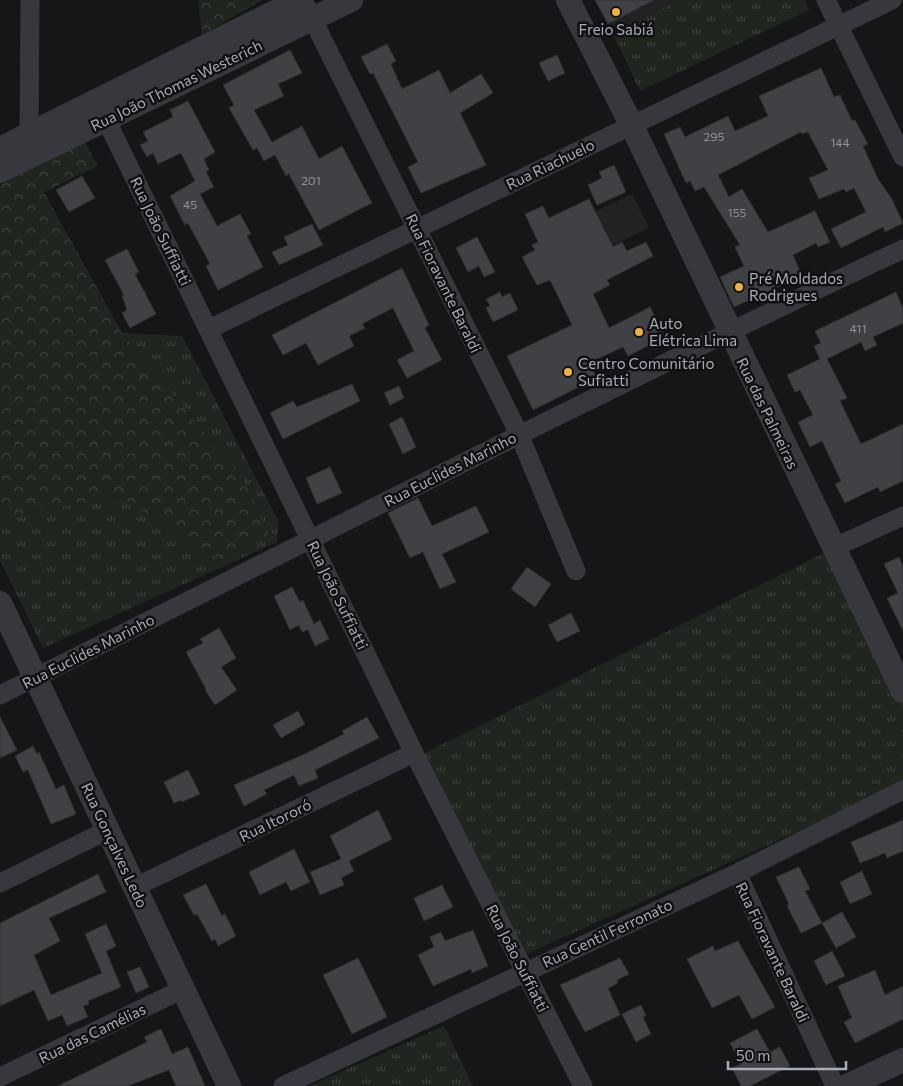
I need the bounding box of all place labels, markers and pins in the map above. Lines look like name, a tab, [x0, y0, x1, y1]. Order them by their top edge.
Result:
marker: Freio Sabiá	[610, 6, 622, 18]
place label: Freio Sabiá	[579, 20, 653, 38]
place label: Pré Moldados Rodrigues	[749, 269, 843, 304]
marker: Pré Moldados Rodrigues	[733, 281, 745, 293]
place label: Auto Elétrica Lima	[649, 314, 737, 349]
marker: Auto Elétrica Lima	[633, 326, 645, 338]
place label: Centro Comunitário Sufiatti	[578, 354, 714, 389]
marker: Centro Comunitário Sufiatti	[562, 366, 574, 378]

